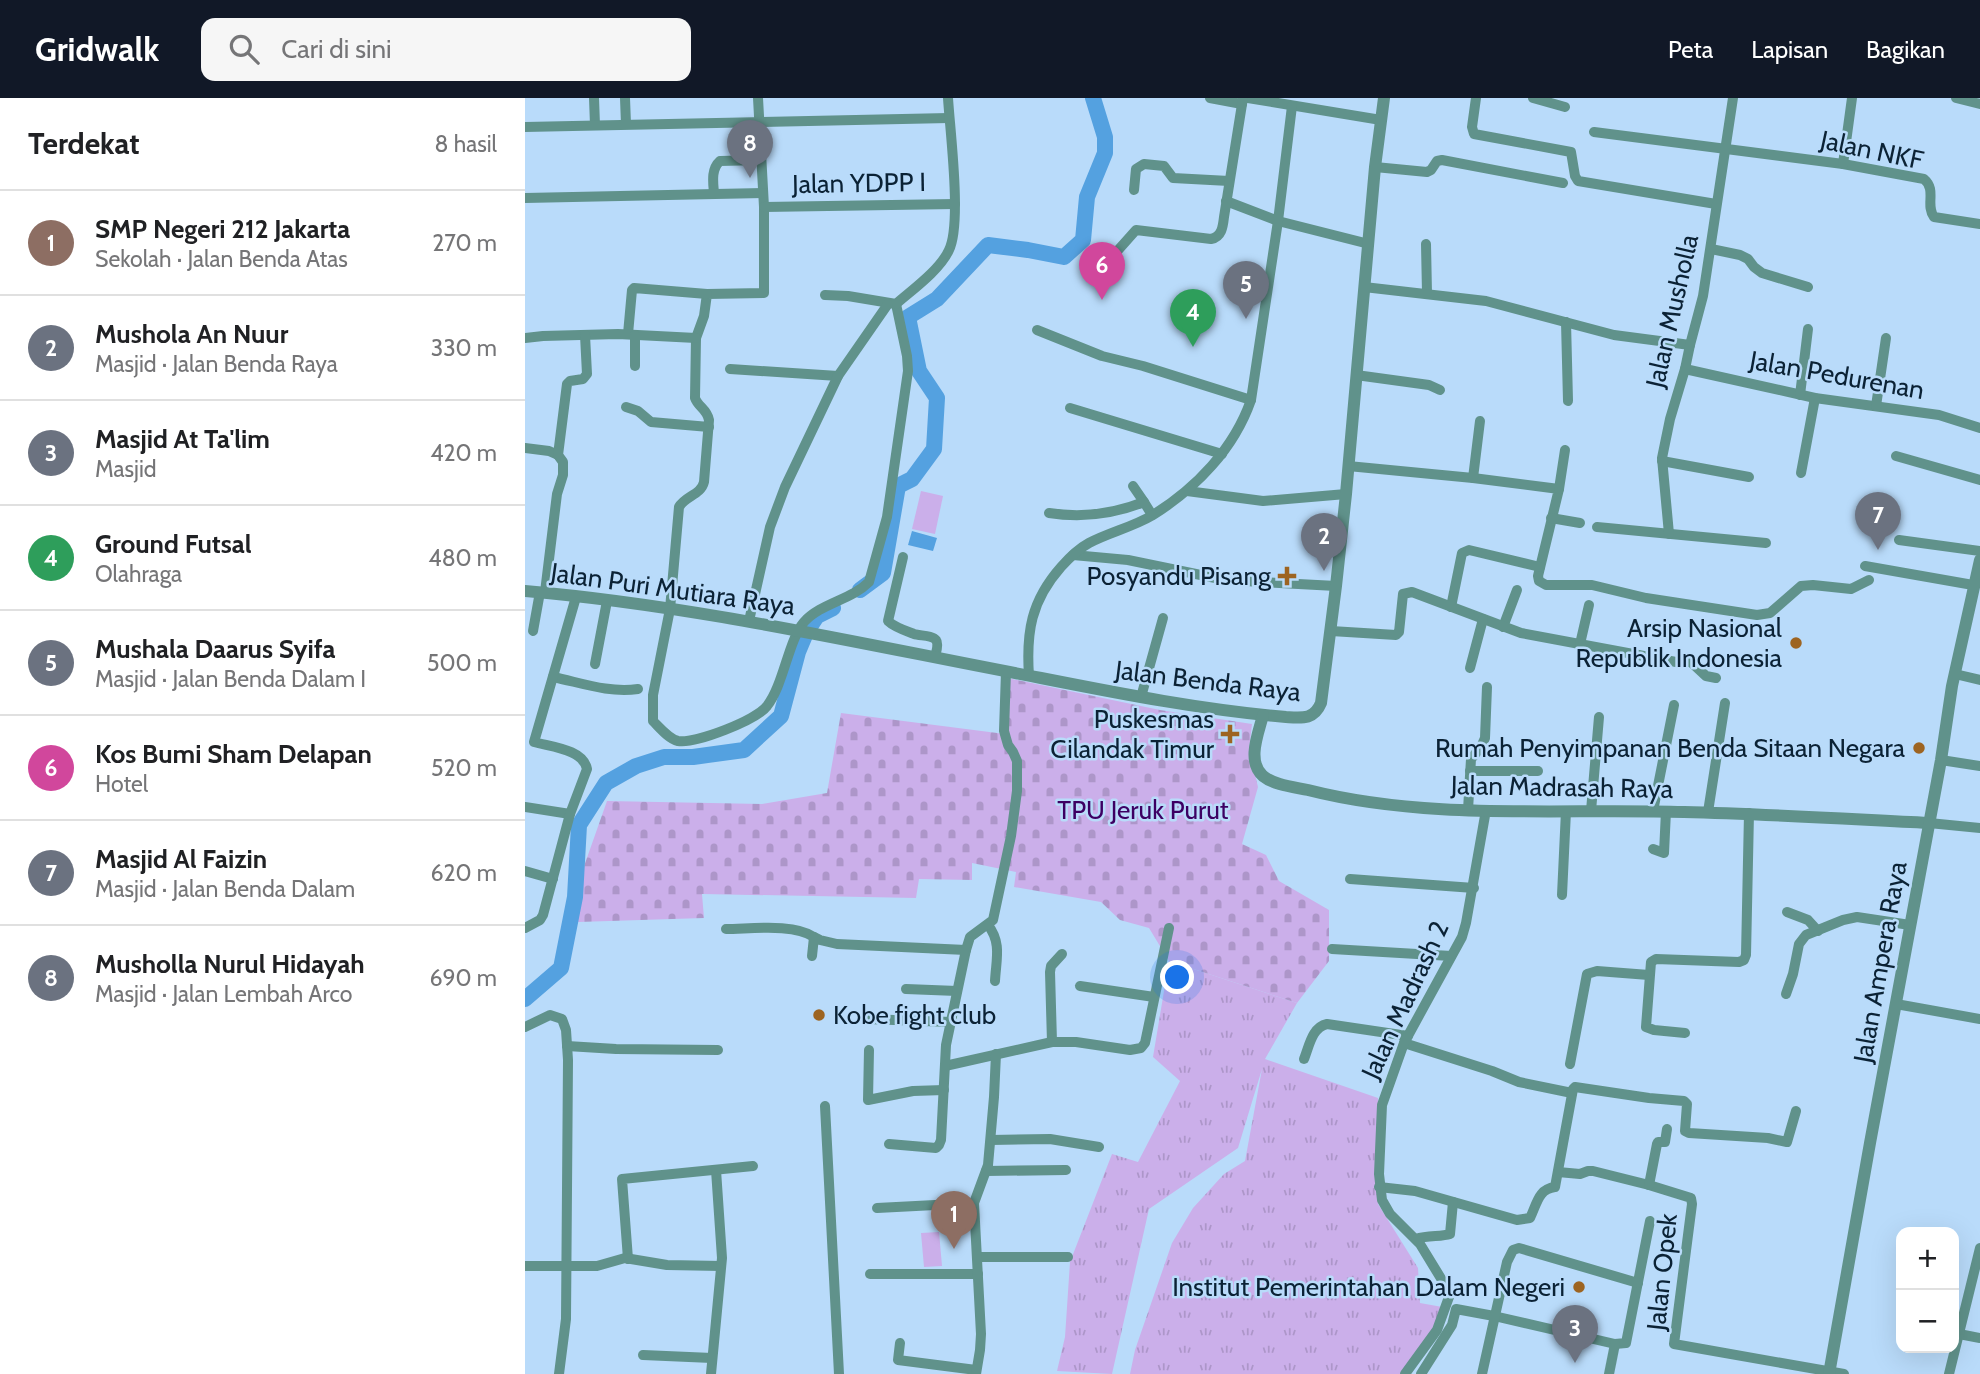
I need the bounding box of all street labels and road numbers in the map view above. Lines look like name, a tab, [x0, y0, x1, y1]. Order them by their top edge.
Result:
street label: Jalan NKF	[1817, 123, 1927, 177]
street label: Jalan YDPP I	[791, 166, 926, 200]
street label: Jalan Musholla	[1639, 231, 1705, 392]
street label: Jalan Pedurenan	[1746, 344, 1927, 406]
street label: Jalan Puri Mutiara Raya	[548, 556, 798, 622]
street label: Jalan Benda Raya	[1112, 654, 1303, 708]
street label: Jalan Madrasah Raya	[1450, 769, 1674, 805]
street label: Jalan Ampera Raya	[1846, 858, 1914, 1066]
street label: Jalan Madrash 2	[1354, 916, 1456, 1085]
street label: Jalan Opek	[1640, 1212, 1684, 1333]

